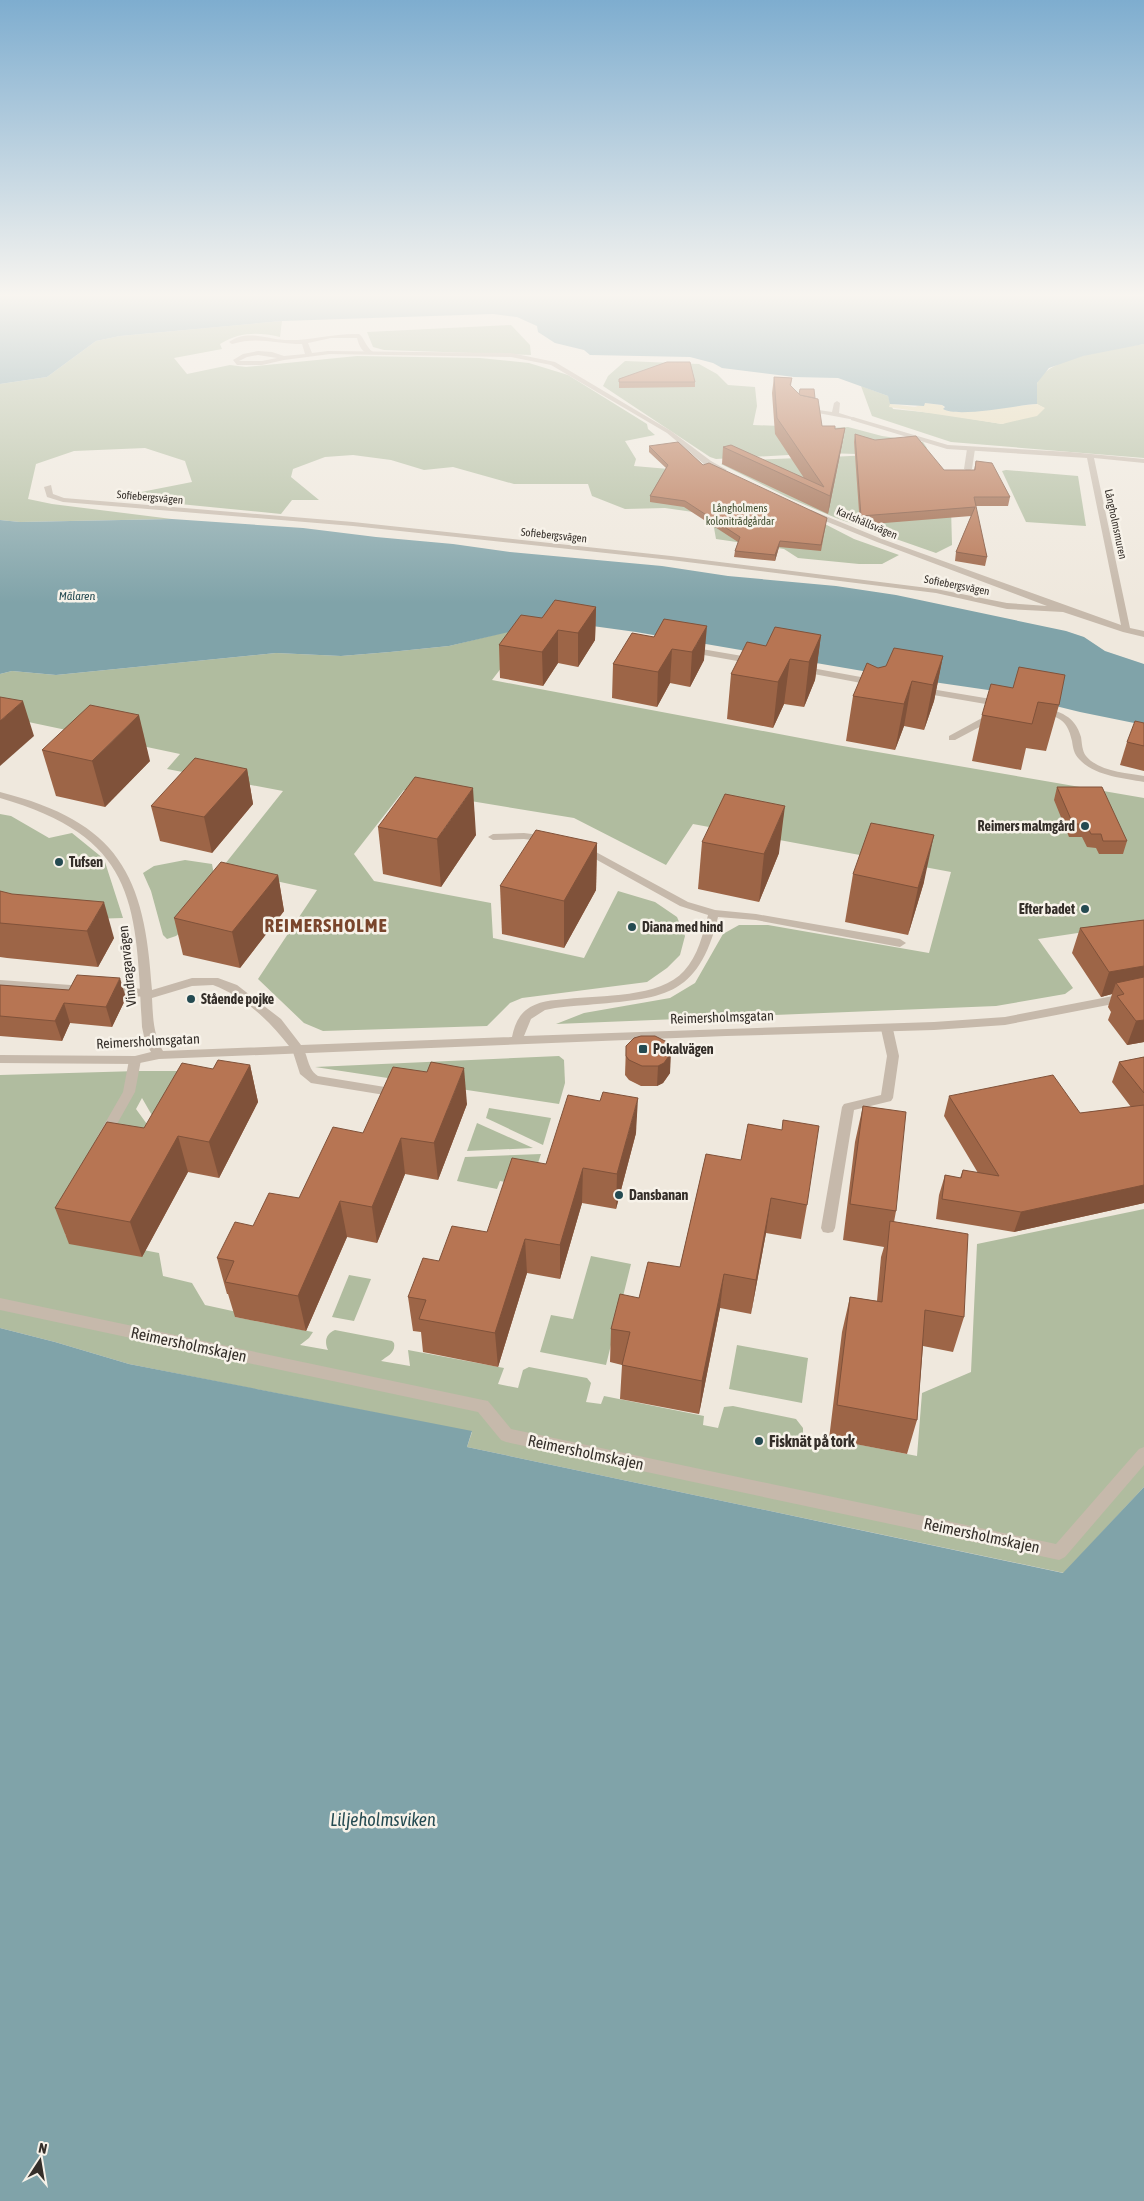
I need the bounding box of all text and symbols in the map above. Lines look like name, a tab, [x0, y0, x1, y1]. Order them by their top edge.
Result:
street label: Sofiebergsvägen	[116, 488, 184, 506]
street label: Långholmsmuren	[1103, 488, 1129, 560]
park label: Långholmens koloniträdgårdar	[706, 502, 775, 527]
street label: Karlshällsvägen	[835, 505, 899, 541]
street label: Sofiebergsvägen	[520, 526, 588, 544]
street label: Sofiebergsvägen	[923, 573, 991, 597]
water label: Mälaren	[59, 589, 96, 603]
place label: Reimers malmgård	[978, 818, 1075, 834]
marker: Reimers malmgård	[1079, 820, 1091, 832]
place label: Tufsen	[69, 854, 103, 870]
marker: Tufsen	[53, 856, 65, 868]
place label: Efter badet	[1019, 901, 1075, 917]
marker: Efter badet	[1079, 903, 1091, 915]
district label: REIMERSHOLME	[264, 914, 388, 936]
place label: Diana med hind	[642, 919, 724, 935]
marker: Diana med hind	[626, 921, 638, 933]
street label: Vindragarvägen	[115, 925, 139, 1007]
place label: Stående pojke	[201, 991, 274, 1007]
marker: Stående pojke	[185, 993, 197, 1005]
street label: Reimersholmsgatan	[670, 1007, 774, 1027]
street label: Reimersholmsgatan	[96, 1030, 200, 1052]
place label: Pokalvägen	[653, 1041, 714, 1057]
marker: Pokalvägen	[637, 1043, 649, 1055]
place label: Dansbanan	[629, 1187, 689, 1203]
marker: Dansbanan	[613, 1189, 625, 1201]
street label: Reimersholmskajen	[129, 1323, 249, 1366]
street label: Reimersholmskajen	[526, 1431, 646, 1474]
place label: Fisknät på tork	[769, 1432, 856, 1450]
marker: Fisknät på tork	[753, 1435, 765, 1447]
street label: Reimersholmskajen	[922, 1514, 1042, 1557]
water label: Liljeholmsviken	[330, 1809, 436, 1830]
north arrow	[15, 2136, 65, 2186]
text: N	[37, 2140, 48, 2157]

